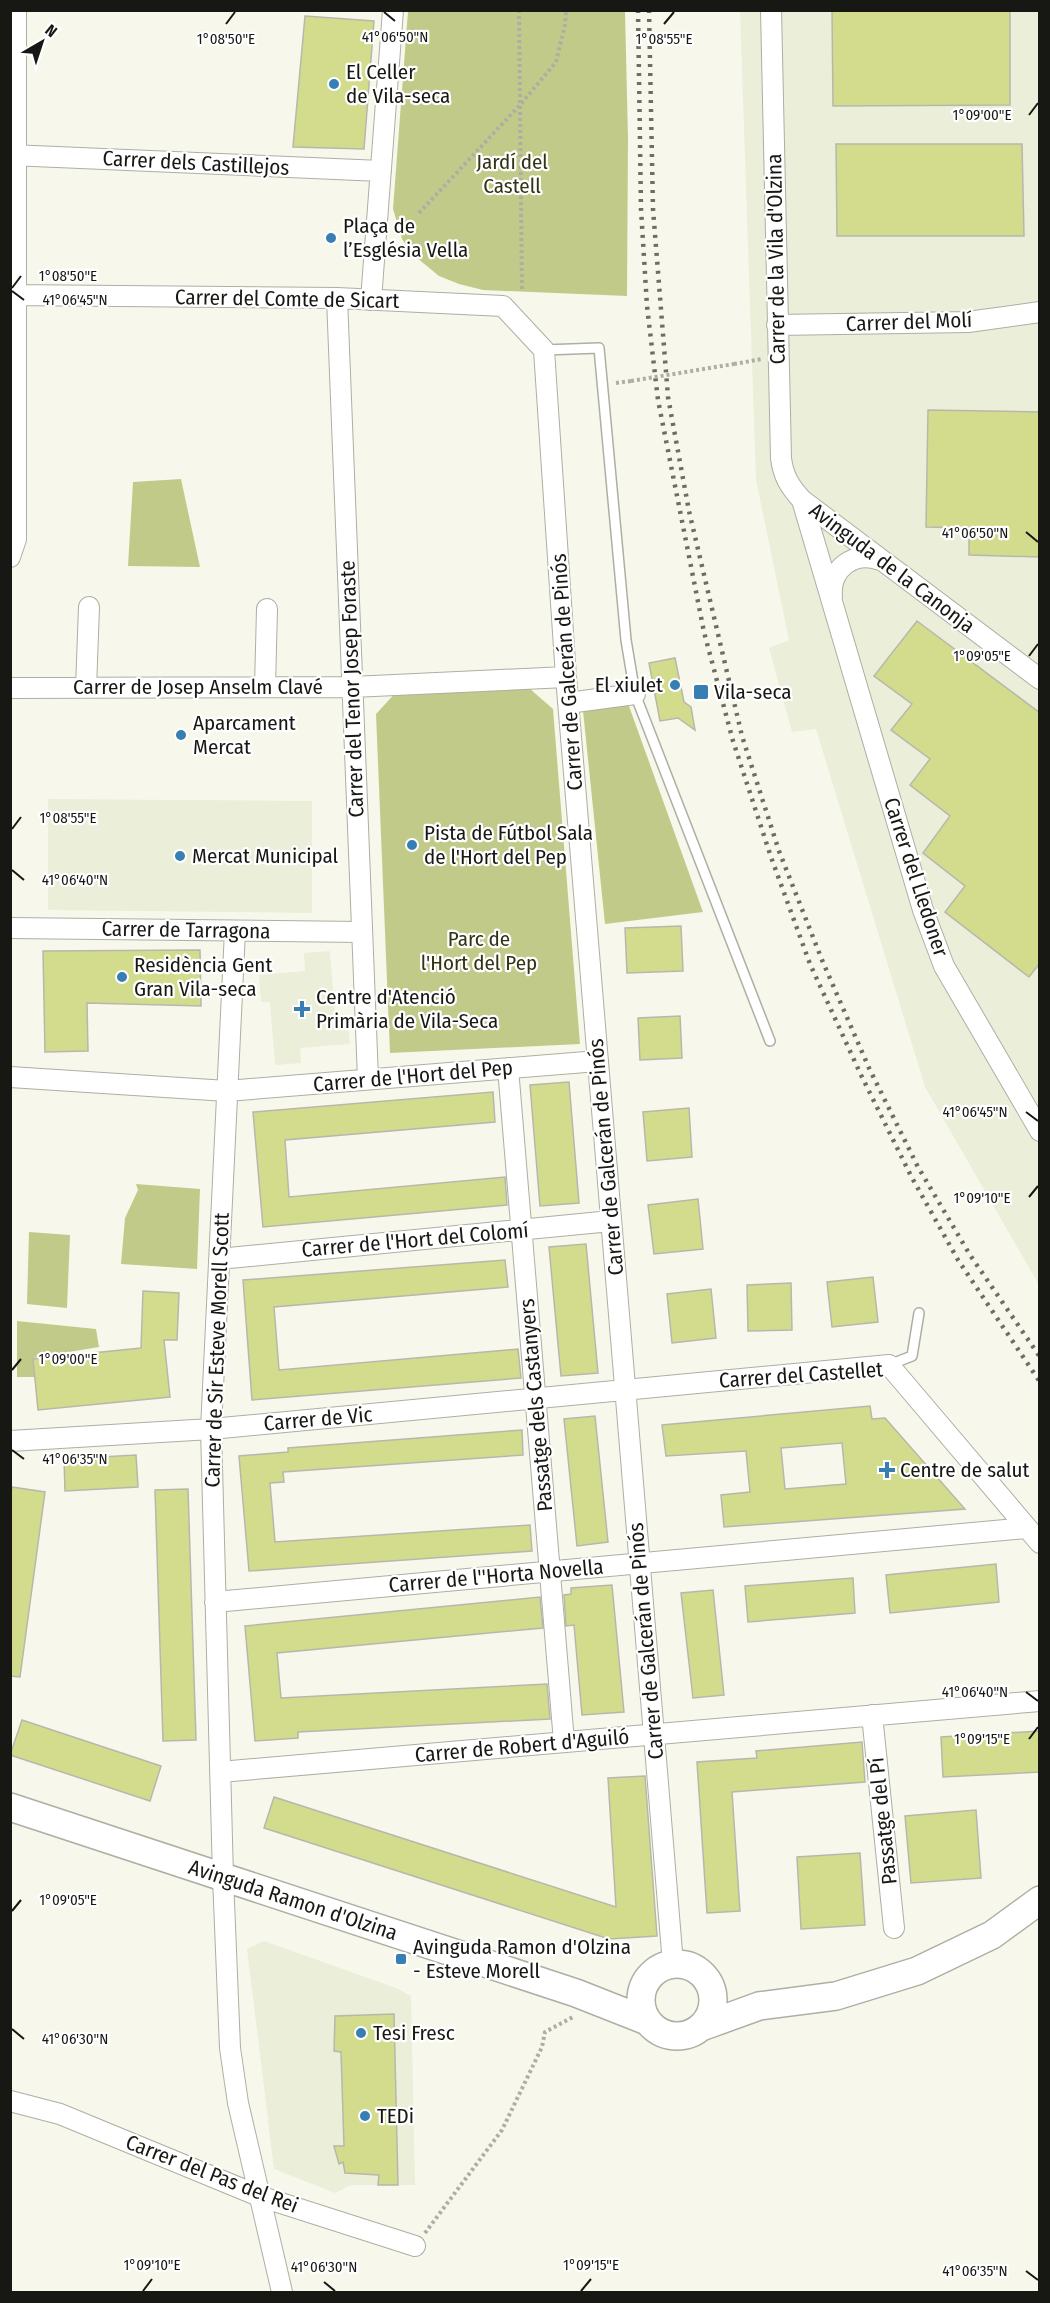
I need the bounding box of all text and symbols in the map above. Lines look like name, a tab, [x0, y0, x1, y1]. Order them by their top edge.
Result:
north arrow	[12, 12, 72, 72]
text: N	[41, 20, 61, 41]
text: 41°06'50"N	[362, 28, 428, 46]
text: 1°08'50"E	[197, 30, 255, 48]
text: 1°08'55"E	[636, 30, 692, 48]
place label: El Celler de Vila-seca	[346, 59, 450, 109]
marker: El Celler de Vila-seca	[327, 77, 341, 91]
text: 1°09'00"E	[953, 106, 1011, 124]
street label: Carrer dels Castillejos	[102, 145, 290, 181]
park label: Jardí del Castell	[476, 149, 548, 199]
street label: Carrer de la Vila d'Olzina	[761, 153, 791, 365]
place label: Plaça de l’Església Vella	[343, 213, 468, 263]
marker: Plaça de l’Església Vella	[324, 231, 338, 245]
text: 1°08'50"E	[39, 267, 97, 285]
street label: Carrer del Comte de Sicart	[175, 284, 400, 314]
text: 41°06'45"N	[42, 291, 108, 309]
street label: Carrer del Molí	[845, 307, 973, 337]
street label: Avinguda de la Canonja	[804, 497, 980, 639]
text: 41°06'50"N	[942, 524, 1008, 542]
street label: Carrer de Galcerán de Pinós	[546, 553, 588, 791]
street label: Carrer del Tenor Josep Foraste	[335, 560, 369, 818]
text: 1°09'05"E	[953, 647, 1011, 665]
place label: El xiulet	[595, 672, 663, 698]
street label: Carrer de Josep Anselm Clavé	[73, 674, 323, 700]
marker: El xiulet	[668, 678, 682, 692]
place label: Vila-seca	[714, 679, 792, 705]
marker: Vila-seca	[692, 683, 710, 701]
place label: Aparcament Mercat	[193, 710, 296, 760]
marker: Aparcament Mercat	[174, 728, 188, 742]
street label: Carrer del Lledoner	[878, 794, 954, 960]
text: 1°08'55"E	[40, 809, 96, 827]
place label: Pista de Fútbol Sala de l'Hort del Pep	[424, 820, 593, 870]
marker: Pista de Fútbol Sala de l'Hort del Pep	[405, 838, 419, 852]
place label: Mercat Municipal	[192, 843, 339, 869]
marker: Mercat Municipal	[173, 849, 187, 863]
text: 41°06'40"N	[42, 871, 108, 889]
street label: Carrer de Tarragona	[101, 916, 271, 944]
park label: Parc de l'Hort del Pep	[421, 926, 537, 976]
place label: Residència Gent Gran Vila-seca	[134, 952, 272, 1002]
marker: Residència Gent Gran Vila-seca	[115, 970, 129, 984]
place label: Centre d'Atenció Primària de Vila-Seca	[316, 984, 498, 1034]
marker: Centre d'Atenció Primària de Vila-Seca	[293, 1000, 311, 1018]
street label: Carrer de Galcerán de Pinós	[583, 1038, 629, 1276]
street label: Carrer de l'Hort del Pep	[312, 1054, 514, 1098]
text: 41°06'45"N	[942, 1103, 1008, 1121]
text: 1°09'10"E	[953, 1189, 1011, 1207]
street label: Carrer de Sir Esteve Morell Scott	[199, 1212, 235, 1488]
street label: Carrer de l'Hort del Colomí	[300, 1217, 530, 1263]
street label: Passatge dels Castanyers	[514, 1297, 558, 1512]
text: 1°09'00"E	[39, 1350, 97, 1368]
street label: Carrer del Castellet	[718, 1356, 884, 1394]
street label: Carrer de Vic	[263, 1401, 373, 1437]
text: 41°06'35"N	[42, 1450, 108, 1468]
place label: Centre de salut	[900, 1457, 1030, 1483]
marker: Centre de salut	[878, 1461, 896, 1479]
street label: Carrer de Galcerán de Pinós	[623, 1522, 669, 1760]
street label: Carrer de l''Horta Novella	[388, 1554, 604, 1598]
text: 41°06'40"N	[942, 1683, 1008, 1701]
street label: Carrer de Robert d'Aguiló	[414, 1724, 630, 1768]
text: 1°09'15"E	[954, 1730, 1010, 1748]
street label: Passatge del Pí	[863, 1756, 903, 1886]
street label: Avinguda Ramon d'Olzina	[185, 1854, 401, 1946]
text: 1°09'05"E	[39, 1891, 97, 1909]
place label: Avinguda Ramon d'Olzina - Esteve Morell	[413, 1934, 631, 1984]
marker: Avinguda Ramon d'Olzina - Esteve Morell	[394, 1952, 408, 1966]
place label: Tesi Fresc	[373, 2020, 455, 2046]
marker: Tesi Fresc	[354, 2026, 368, 2040]
text: 41°06'30"N	[42, 2030, 108, 2048]
place label: TEDi	[377, 2103, 414, 2129]
marker: TEDi	[358, 2109, 372, 2123]
street label: Carrer del Pas del Rei	[122, 2129, 302, 2219]
text: 1°09'10"E	[123, 2256, 181, 2274]
text: 1°09'15"E	[563, 2256, 619, 2274]
text: 41°06'30"N	[291, 2258, 357, 2276]
text: 41°06'35"N	[942, 2262, 1008, 2280]

